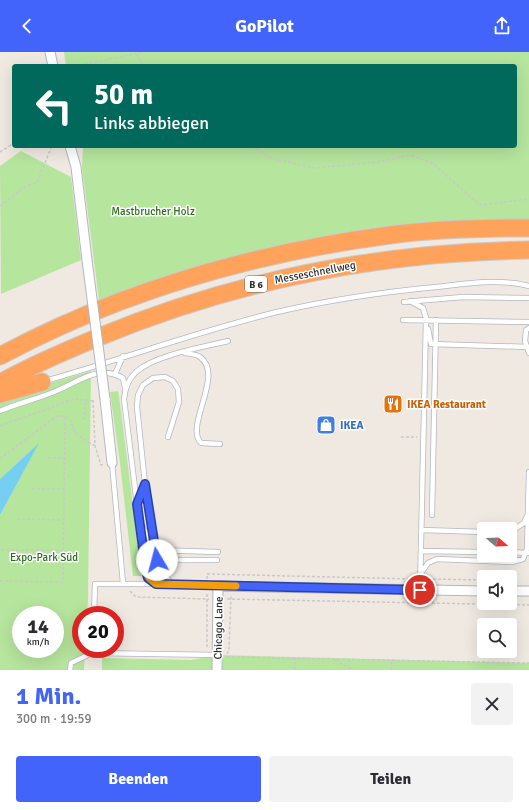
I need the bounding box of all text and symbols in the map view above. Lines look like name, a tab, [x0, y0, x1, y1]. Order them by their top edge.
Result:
icon: back	[16, 15, 38, 37]
text: GoPilot	[235, 15, 294, 37]
icon: share	[491, 15, 513, 37]
text: 50 m	[94, 78, 153, 112]
icon: left	[28, 80, 80, 132]
text: Links abbiegen	[94, 112, 209, 134]
park label: Mastbrucher Holz	[111, 205, 195, 218]
street label: Messeschnellweg	[273, 258, 357, 287]
road number: B 6	[245, 276, 267, 292]
restaurant icon: IKEA Restaurant	[382, 393, 404, 415]
place label: IKEA Restaurant	[407, 398, 486, 411]
shop icon: IKEA	[315, 414, 337, 436]
place label: IKEA	[340, 419, 364, 432]
north arrow	[477, 522, 517, 562]
map controls	[477, 522, 517, 658]
position arrow	[136, 539, 178, 581]
park label: Expo-Park Süd	[10, 551, 78, 564]
button: sound	[477, 570, 517, 610]
pin	[403, 573, 437, 607]
icon: arrive	[409, 579, 431, 601]
street label: Chicago Lane	[211, 596, 226, 660]
speed limit sign: 20	[72, 606, 124, 658]
text: 14	[27, 614, 49, 639]
button: search	[477, 618, 517, 658]
text: km/h	[27, 636, 49, 648]
text: 1 Min.	[16, 681, 81, 711]
button: close	[471, 683, 513, 725]
text: 300 m · 19:59	[16, 711, 92, 727]
button: Beenden	[16, 756, 261, 802]
button: Teilen	[269, 756, 513, 802]

